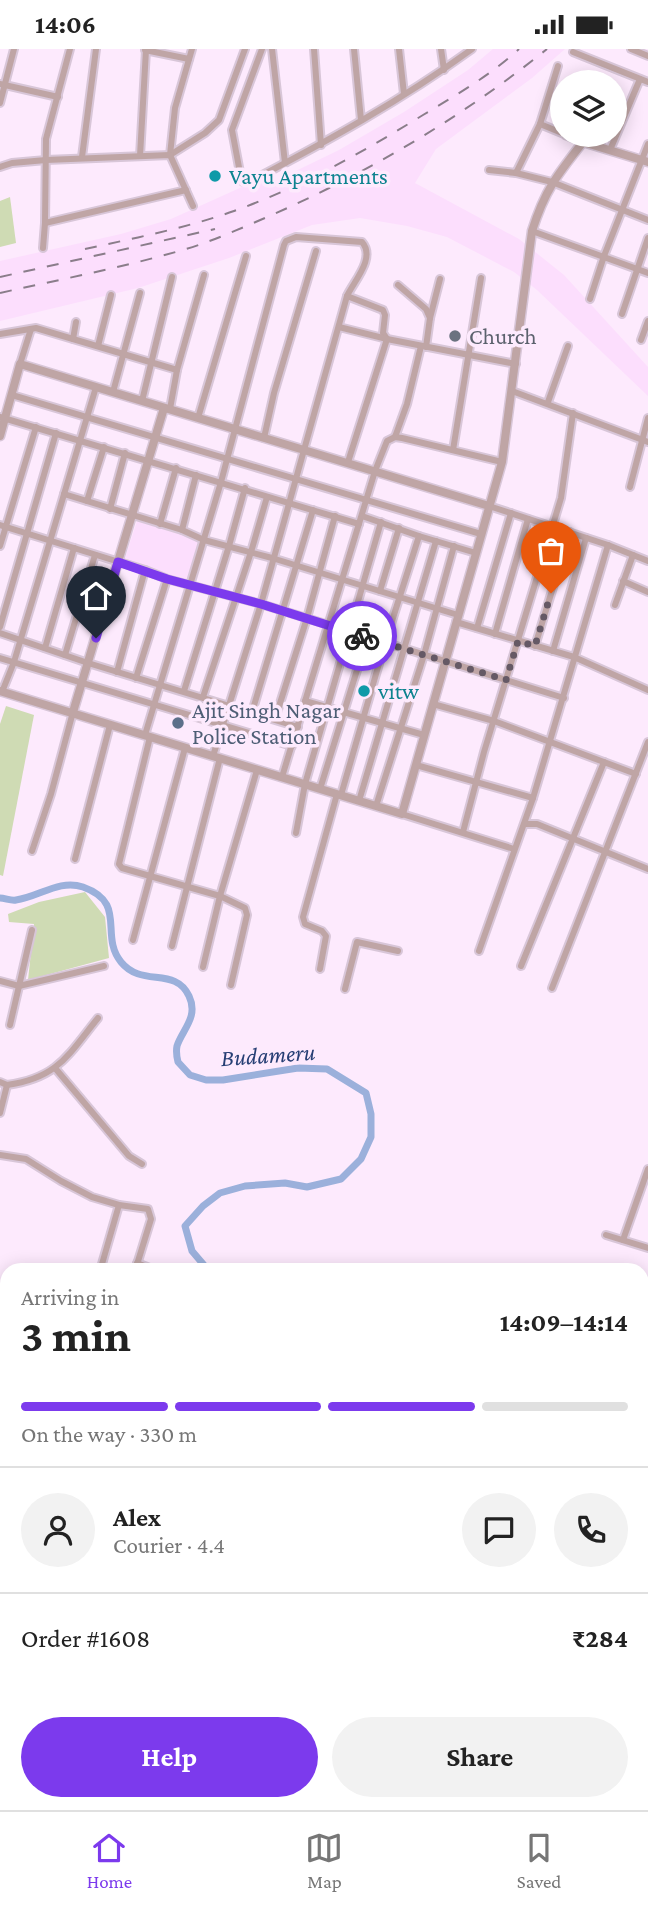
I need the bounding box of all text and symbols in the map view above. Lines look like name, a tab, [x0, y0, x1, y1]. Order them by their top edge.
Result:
text: 14:06	[35, 10, 96, 39]
map controls	[550, 70, 627, 147]
button: layers	[550, 70, 627, 147]
place label: Vayu Apartments	[229, 163, 388, 189]
marker: Vayu Apartments	[207, 168, 223, 184]
place label: Church	[469, 323, 537, 349]
marker: Church	[447, 328, 463, 344]
pin	[521, 521, 581, 593]
icon: bag	[532, 532, 570, 570]
pin	[66, 566, 126, 638]
icon: home	[77, 577, 115, 615]
courier	[327, 601, 397, 671]
icon: bike	[343, 617, 381, 655]
place label: vitw	[377, 678, 419, 704]
marker: vitw	[356, 683, 372, 699]
place label: Ajit Singh Nagar Police Station	[192, 697, 341, 749]
marker: Ajit Singh Nagar Police Station	[170, 715, 186, 731]
water label: Budameru	[220, 1038, 316, 1071]
text: Arriving in	[21, 1284, 119, 1310]
text: 14:09–14:14	[500, 1308, 628, 1337]
text: 3 min	[21, 1310, 131, 1361]
text: On the way · 330 m	[21, 1421, 197, 1447]
button: person	[21, 1493, 95, 1567]
button: chat	[462, 1493, 536, 1567]
button: phone	[554, 1493, 628, 1567]
text: Alex	[113, 1503, 161, 1532]
text: Courier · 4.4	[113, 1532, 225, 1558]
text: Order #1608	[21, 1624, 150, 1653]
text: ₹284	[572, 1624, 628, 1653]
button: Help	[21, 1717, 318, 1797]
button: Share	[332, 1717, 628, 1797]
tab: Home	[87, 1829, 132, 1892]
tab: Map	[305, 1829, 343, 1892]
tab: Saved	[517, 1829, 561, 1892]

